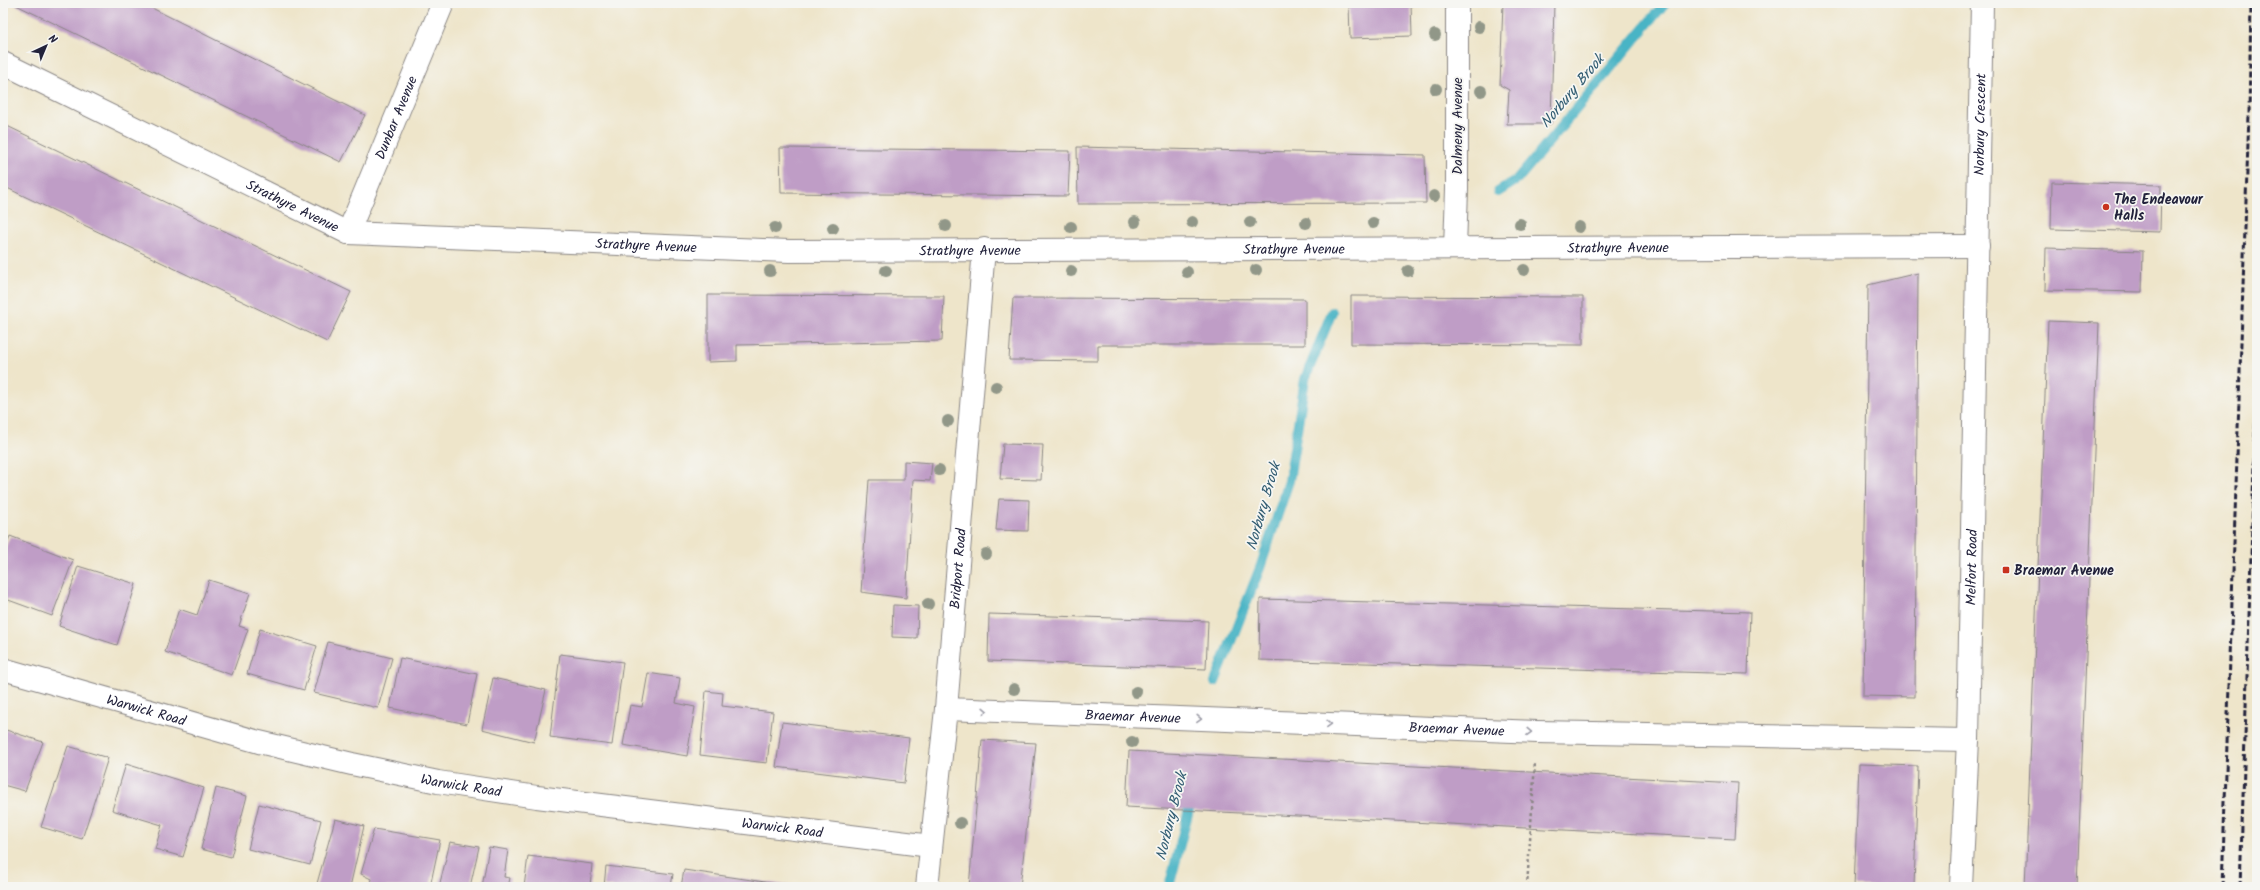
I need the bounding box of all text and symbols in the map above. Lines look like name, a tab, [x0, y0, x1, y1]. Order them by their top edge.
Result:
north arrow	[26, 26, 66, 66]
text: N	[43, 31, 61, 48]
water label: Norbury Brook	[1535, 48, 1612, 134]
street label: Dunbar Avenue	[370, 72, 424, 163]
street label: Norbury Crescent	[1969, 72, 1993, 176]
street label: Dalmeny Avenue	[1447, 77, 1469, 175]
street label: Strathyre Avenue	[242, 174, 343, 239]
place label: The Endeavour Halls	[2114, 189, 2204, 227]
marker: The Endeavour Halls	[2101, 202, 2111, 212]
street label: Strathyre Avenue	[595, 233, 698, 259]
street label: Strathyre Avenue	[1567, 237, 1669, 260]
street label: Strathyre Avenue	[1243, 239, 1345, 261]
street label: Strathyre Avenue	[919, 240, 1021, 262]
water label: Norbury Brook	[1240, 458, 1288, 553]
street label: Bridport Road	[944, 526, 973, 610]
street label: Melfort Road	[1961, 528, 1984, 606]
place label: Braemar Avenue	[2014, 560, 2114, 582]
marker: Braemar Avenue	[2001, 565, 2011, 575]
street label: Warwick Road	[104, 689, 189, 733]
street label: Braemar Avenue	[1085, 704, 1182, 730]
one-way arrow	[982, 707, 988, 715]
one-way arrow	[1196, 715, 1202, 724]
street label: Braemar Avenue	[1408, 717, 1506, 743]
one-way arrow	[1326, 720, 1332, 729]
one-way arrow	[1526, 728, 1532, 736]
water label: Norbury Brook	[1149, 768, 1195, 863]
street label: Warwick Road	[419, 769, 504, 804]
street label: Warwick Road	[740, 813, 825, 845]

